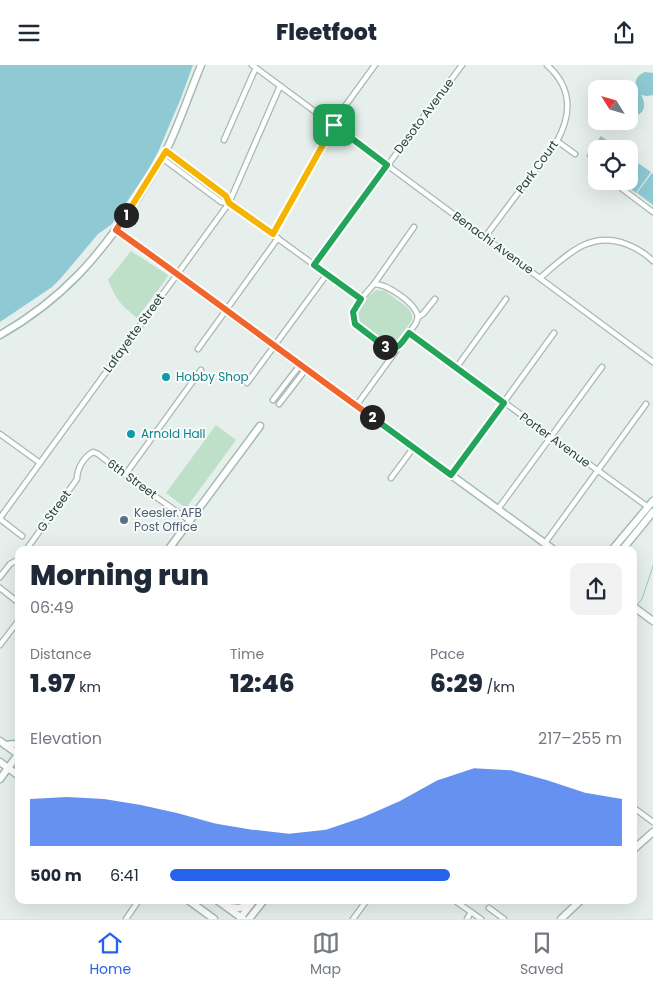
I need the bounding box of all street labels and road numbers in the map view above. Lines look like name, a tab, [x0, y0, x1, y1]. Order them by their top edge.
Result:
street label: Desoto Avenue	[390, 75, 458, 157]
street label: Park Court	[511, 136, 562, 197]
street label: Benachi Avenue	[449, 207, 537, 278]
street label: Lafayette Street	[99, 290, 168, 376]
street label: Porter Avenue	[516, 408, 594, 471]
street label: 6th Street	[104, 455, 161, 503]
street label: G Street	[33, 486, 74, 535]

